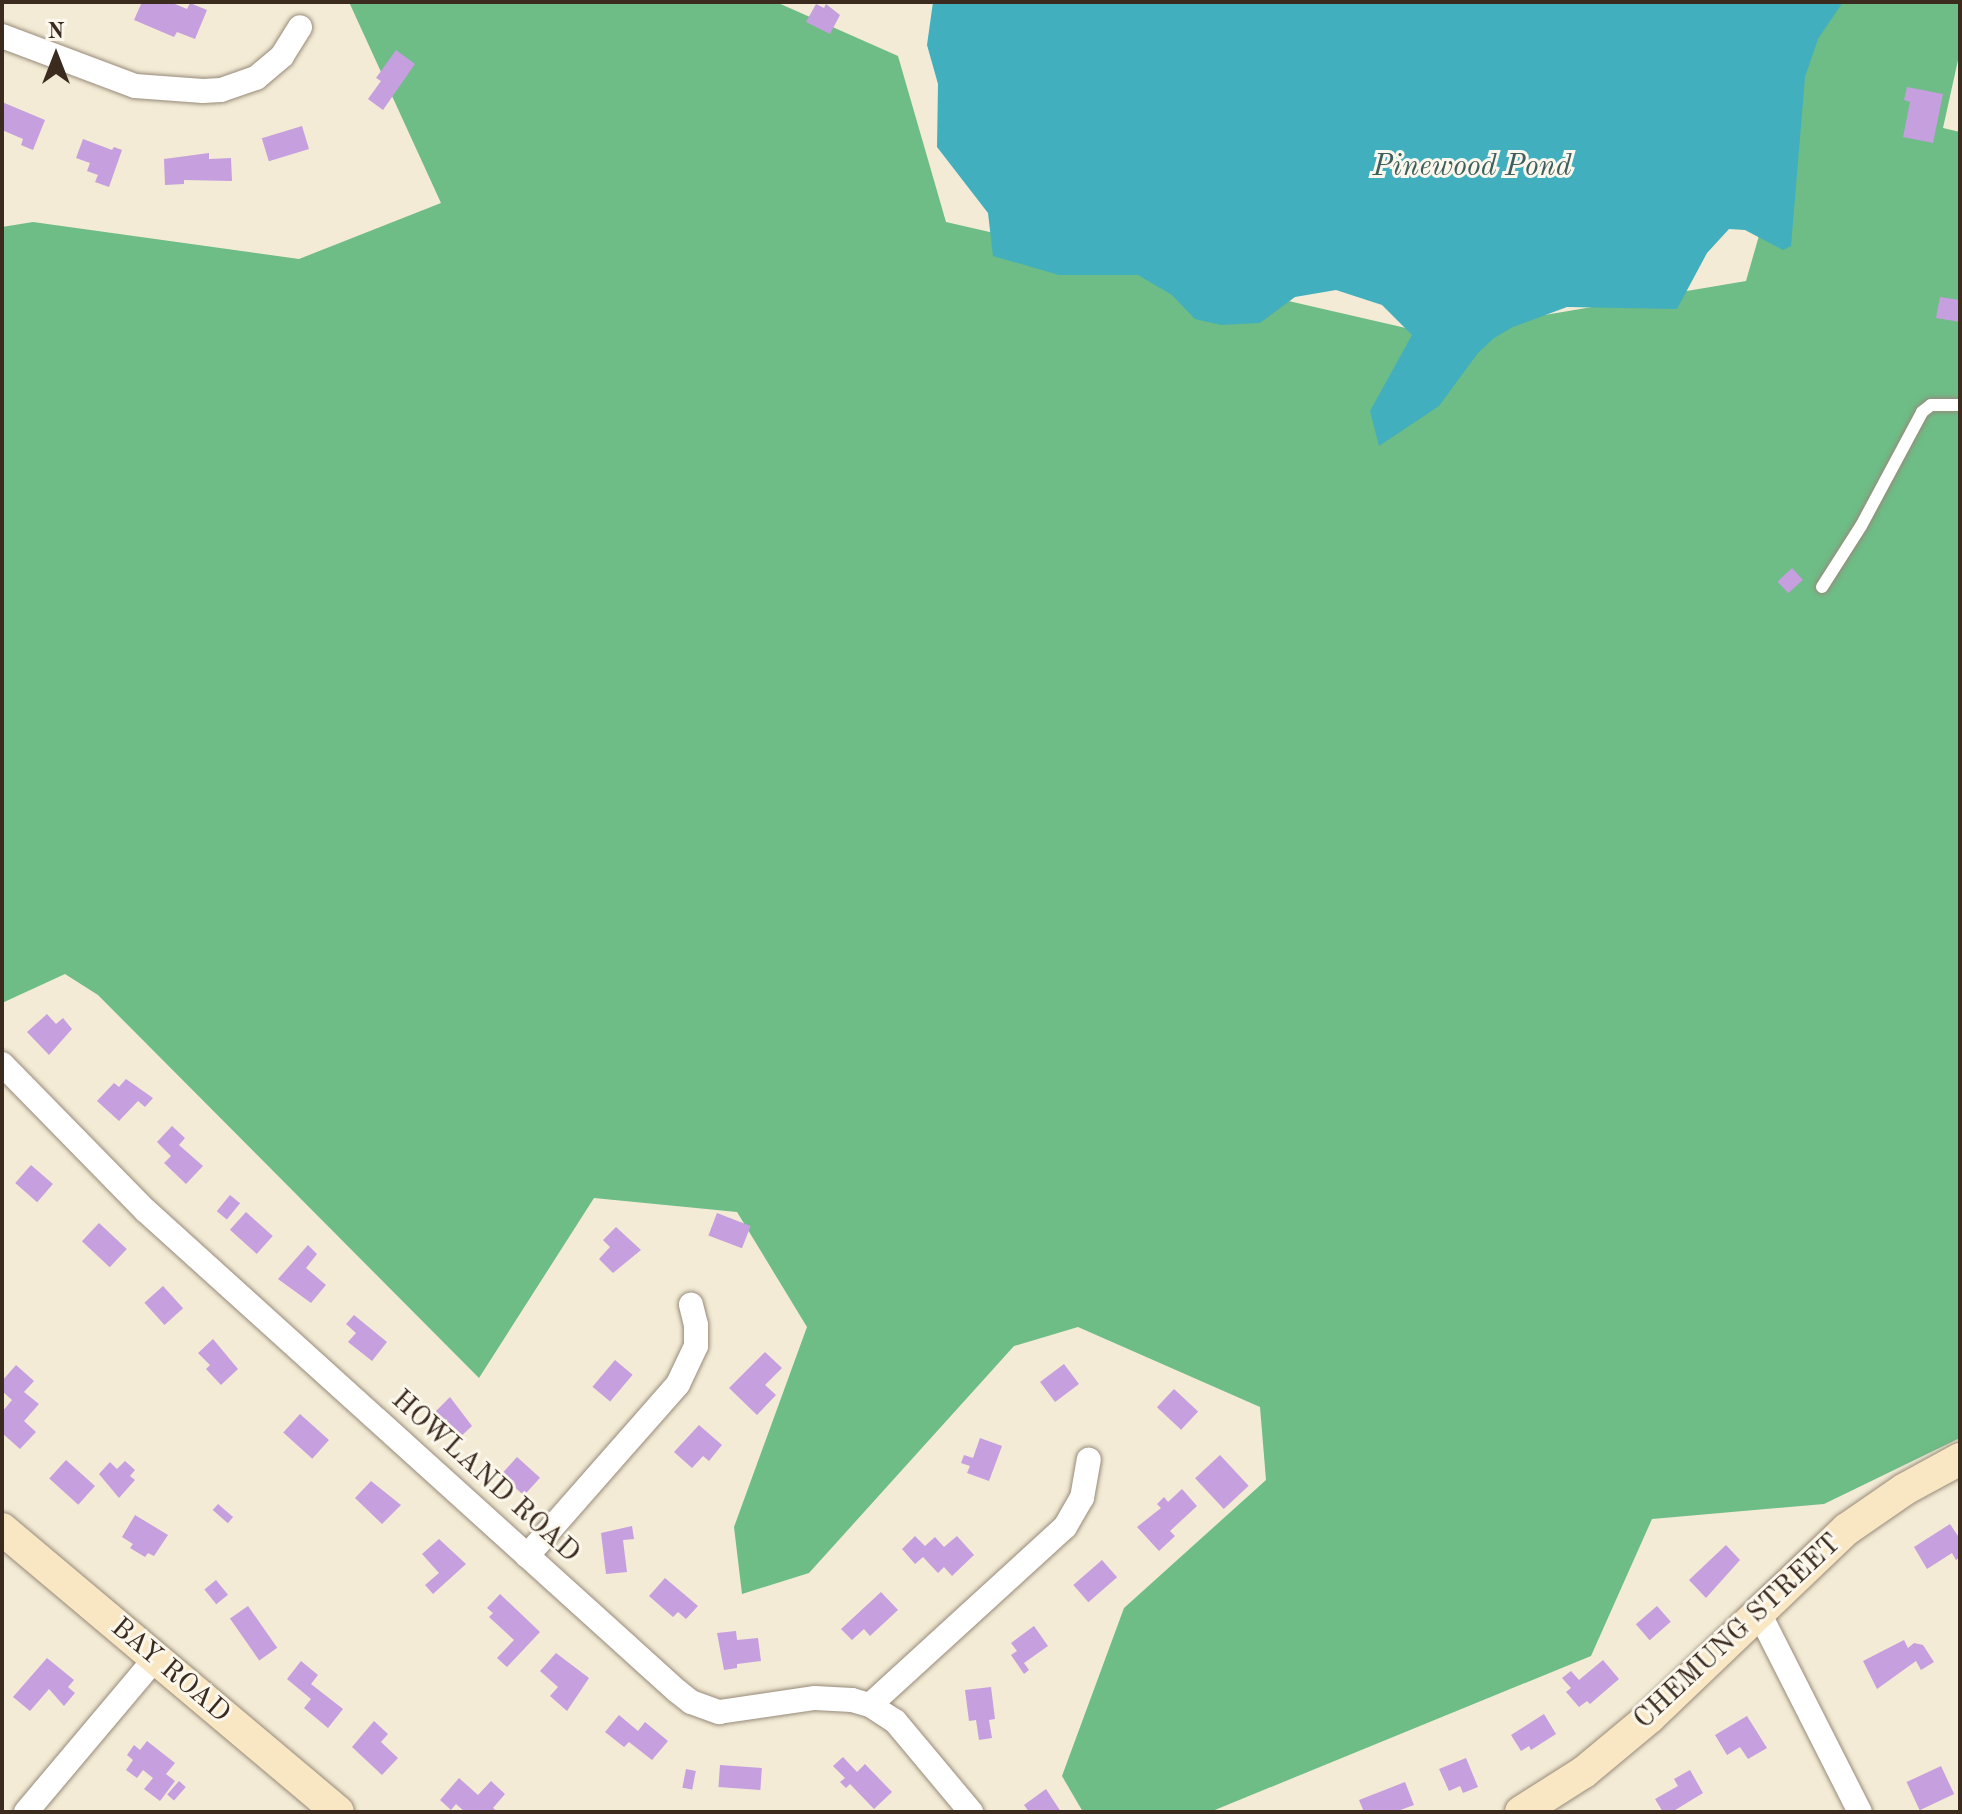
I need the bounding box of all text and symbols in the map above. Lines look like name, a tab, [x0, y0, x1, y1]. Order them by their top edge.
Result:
north arrow	[16, 16, 96, 96]
text: N	[48, 21, 64, 43]
water label: Pinewood Pond	[1372, 149, 1572, 185]
street label: HOWLAND ROAD	[384, 1384, 586, 1570]
street label: CHEMUNG STREET	[1627, 1527, 1849, 1737]
street label: BAY ROAD	[103, 1611, 237, 1731]

